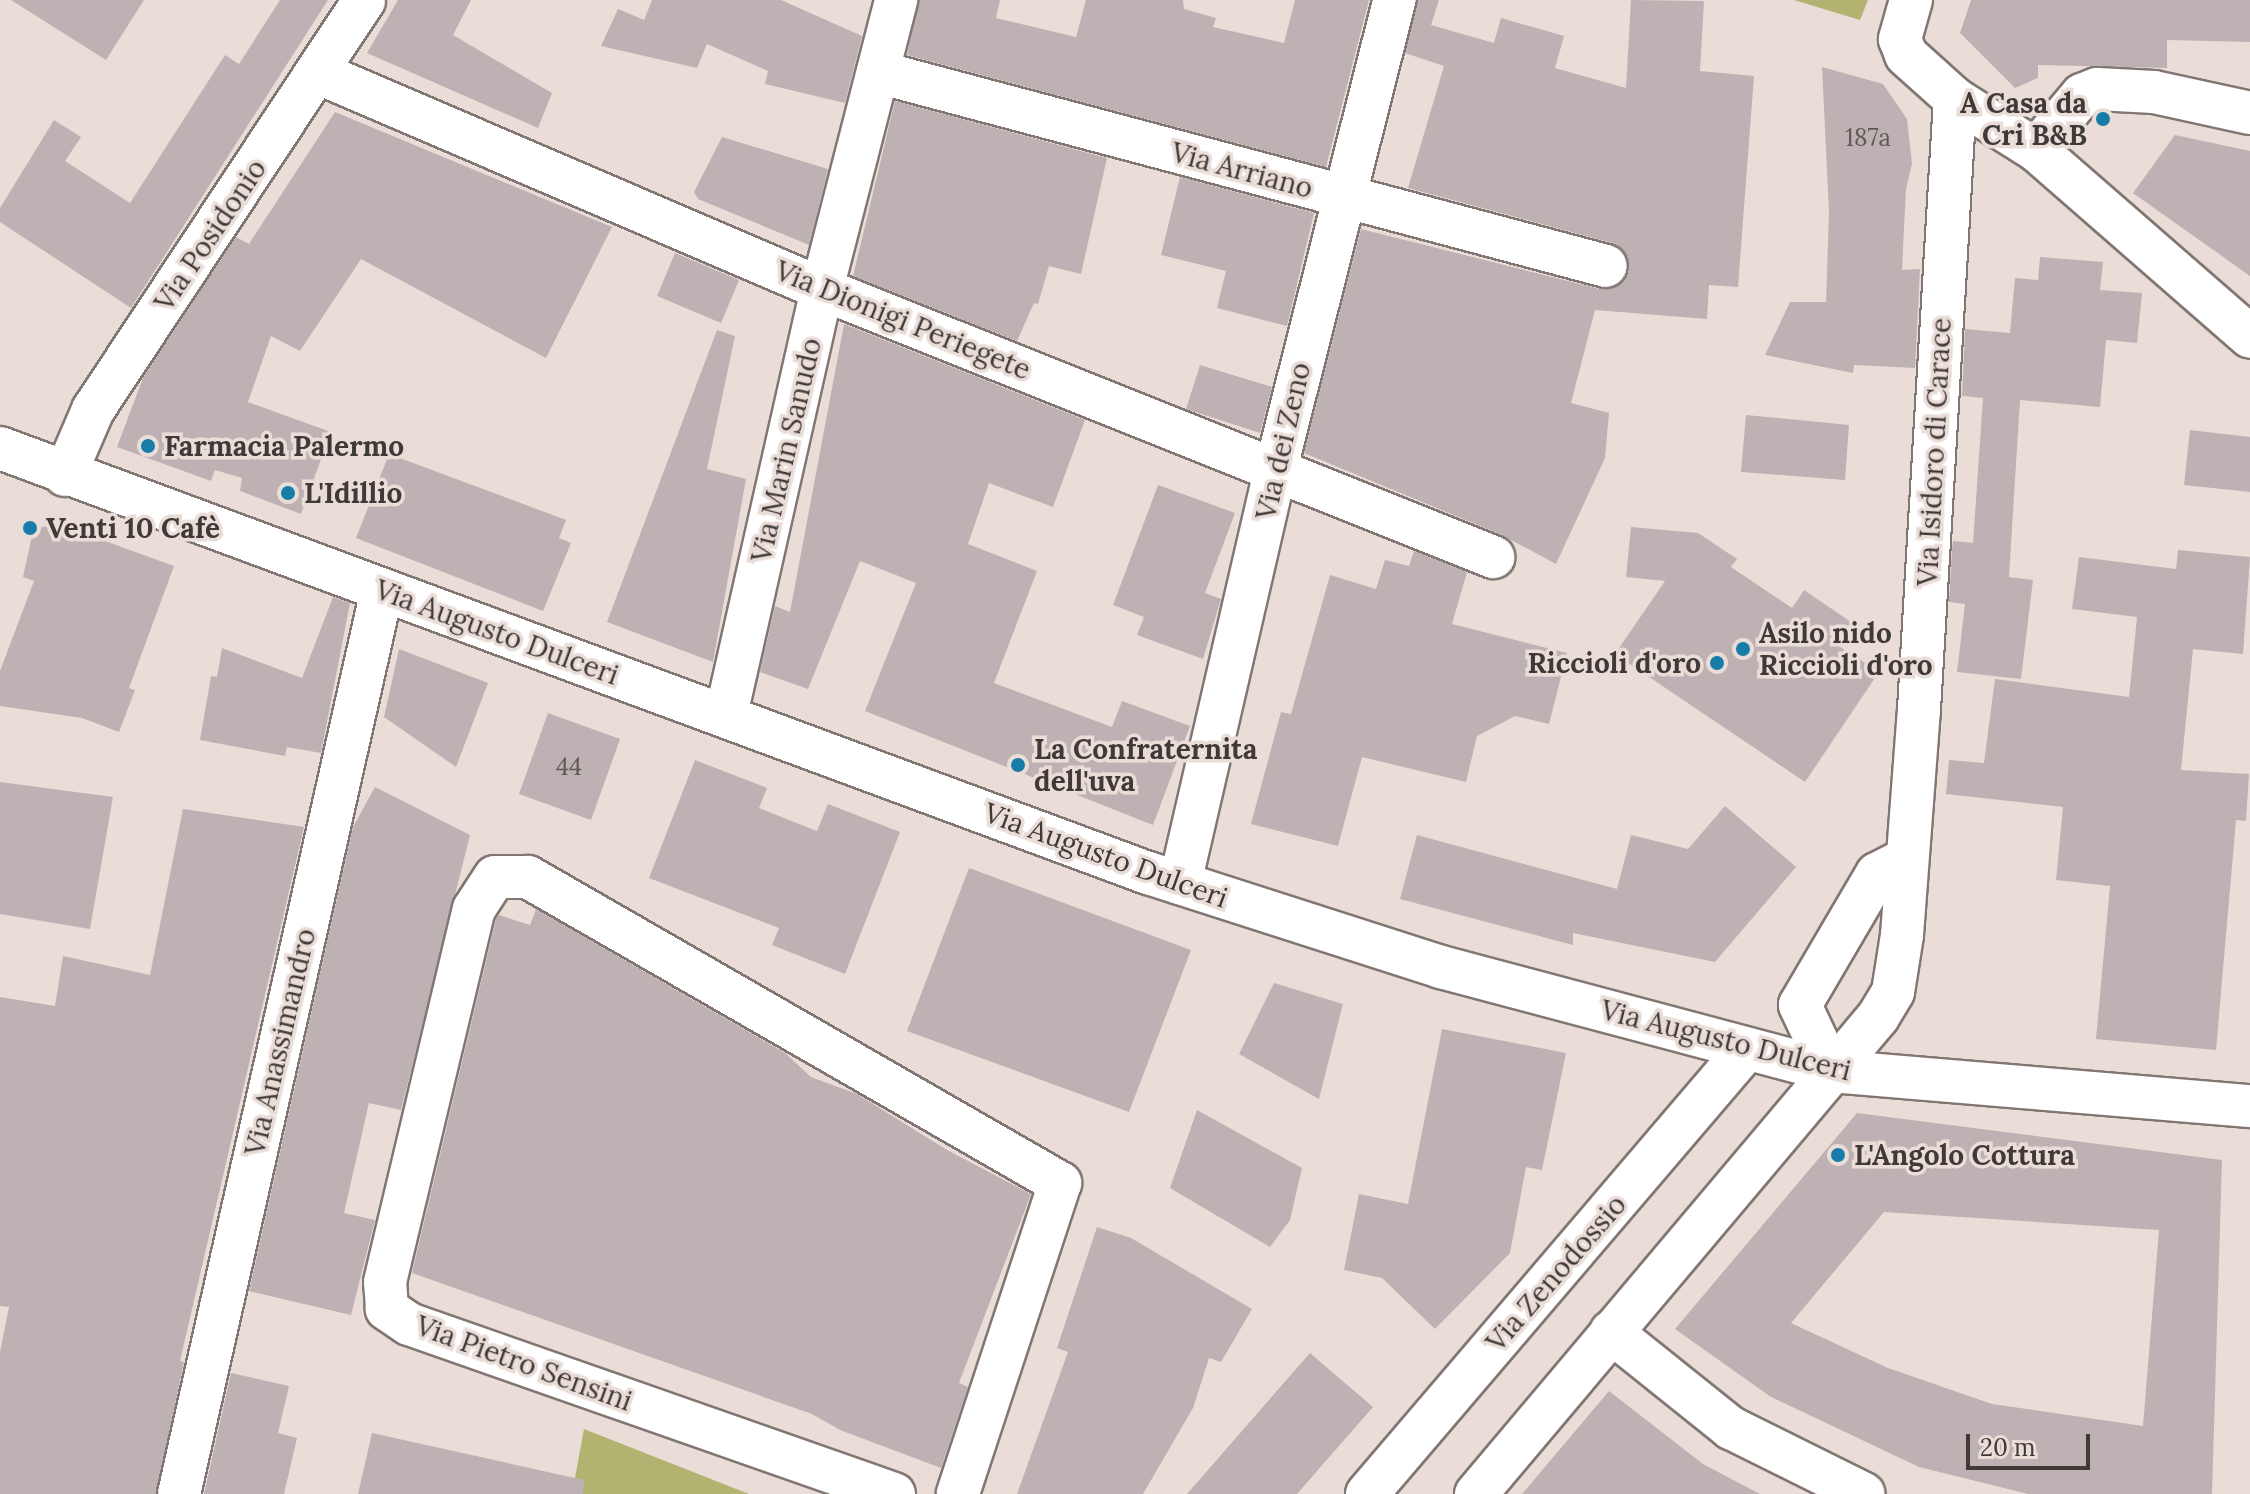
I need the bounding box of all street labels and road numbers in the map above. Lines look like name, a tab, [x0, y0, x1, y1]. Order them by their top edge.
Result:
street label: Via Arriano	[1168, 135, 1316, 205]
street label: Via Posidonio	[147, 153, 273, 317]
street label: Via Dionigi Periegete	[770, 253, 1036, 387]
street label: Via Isidoro di Carace	[1910, 317, 1958, 587]
street label: Via Marin Sanudo	[744, 335, 828, 565]
street label: Via dei Zeno	[1249, 359, 1317, 523]
street label: Via Augusto Dulceri	[371, 572, 623, 692]
street label: Via Augusto Dulceri	[980, 795, 1232, 915]
street label: Via Anassimandro	[238, 925, 322, 1159]
street label: Via Augusto Dulceri	[1597, 993, 1855, 1087]
street label: Via Zenodossio	[1479, 1188, 1633, 1358]
street label: Via Pietro Sensini	[411, 1308, 637, 1418]

